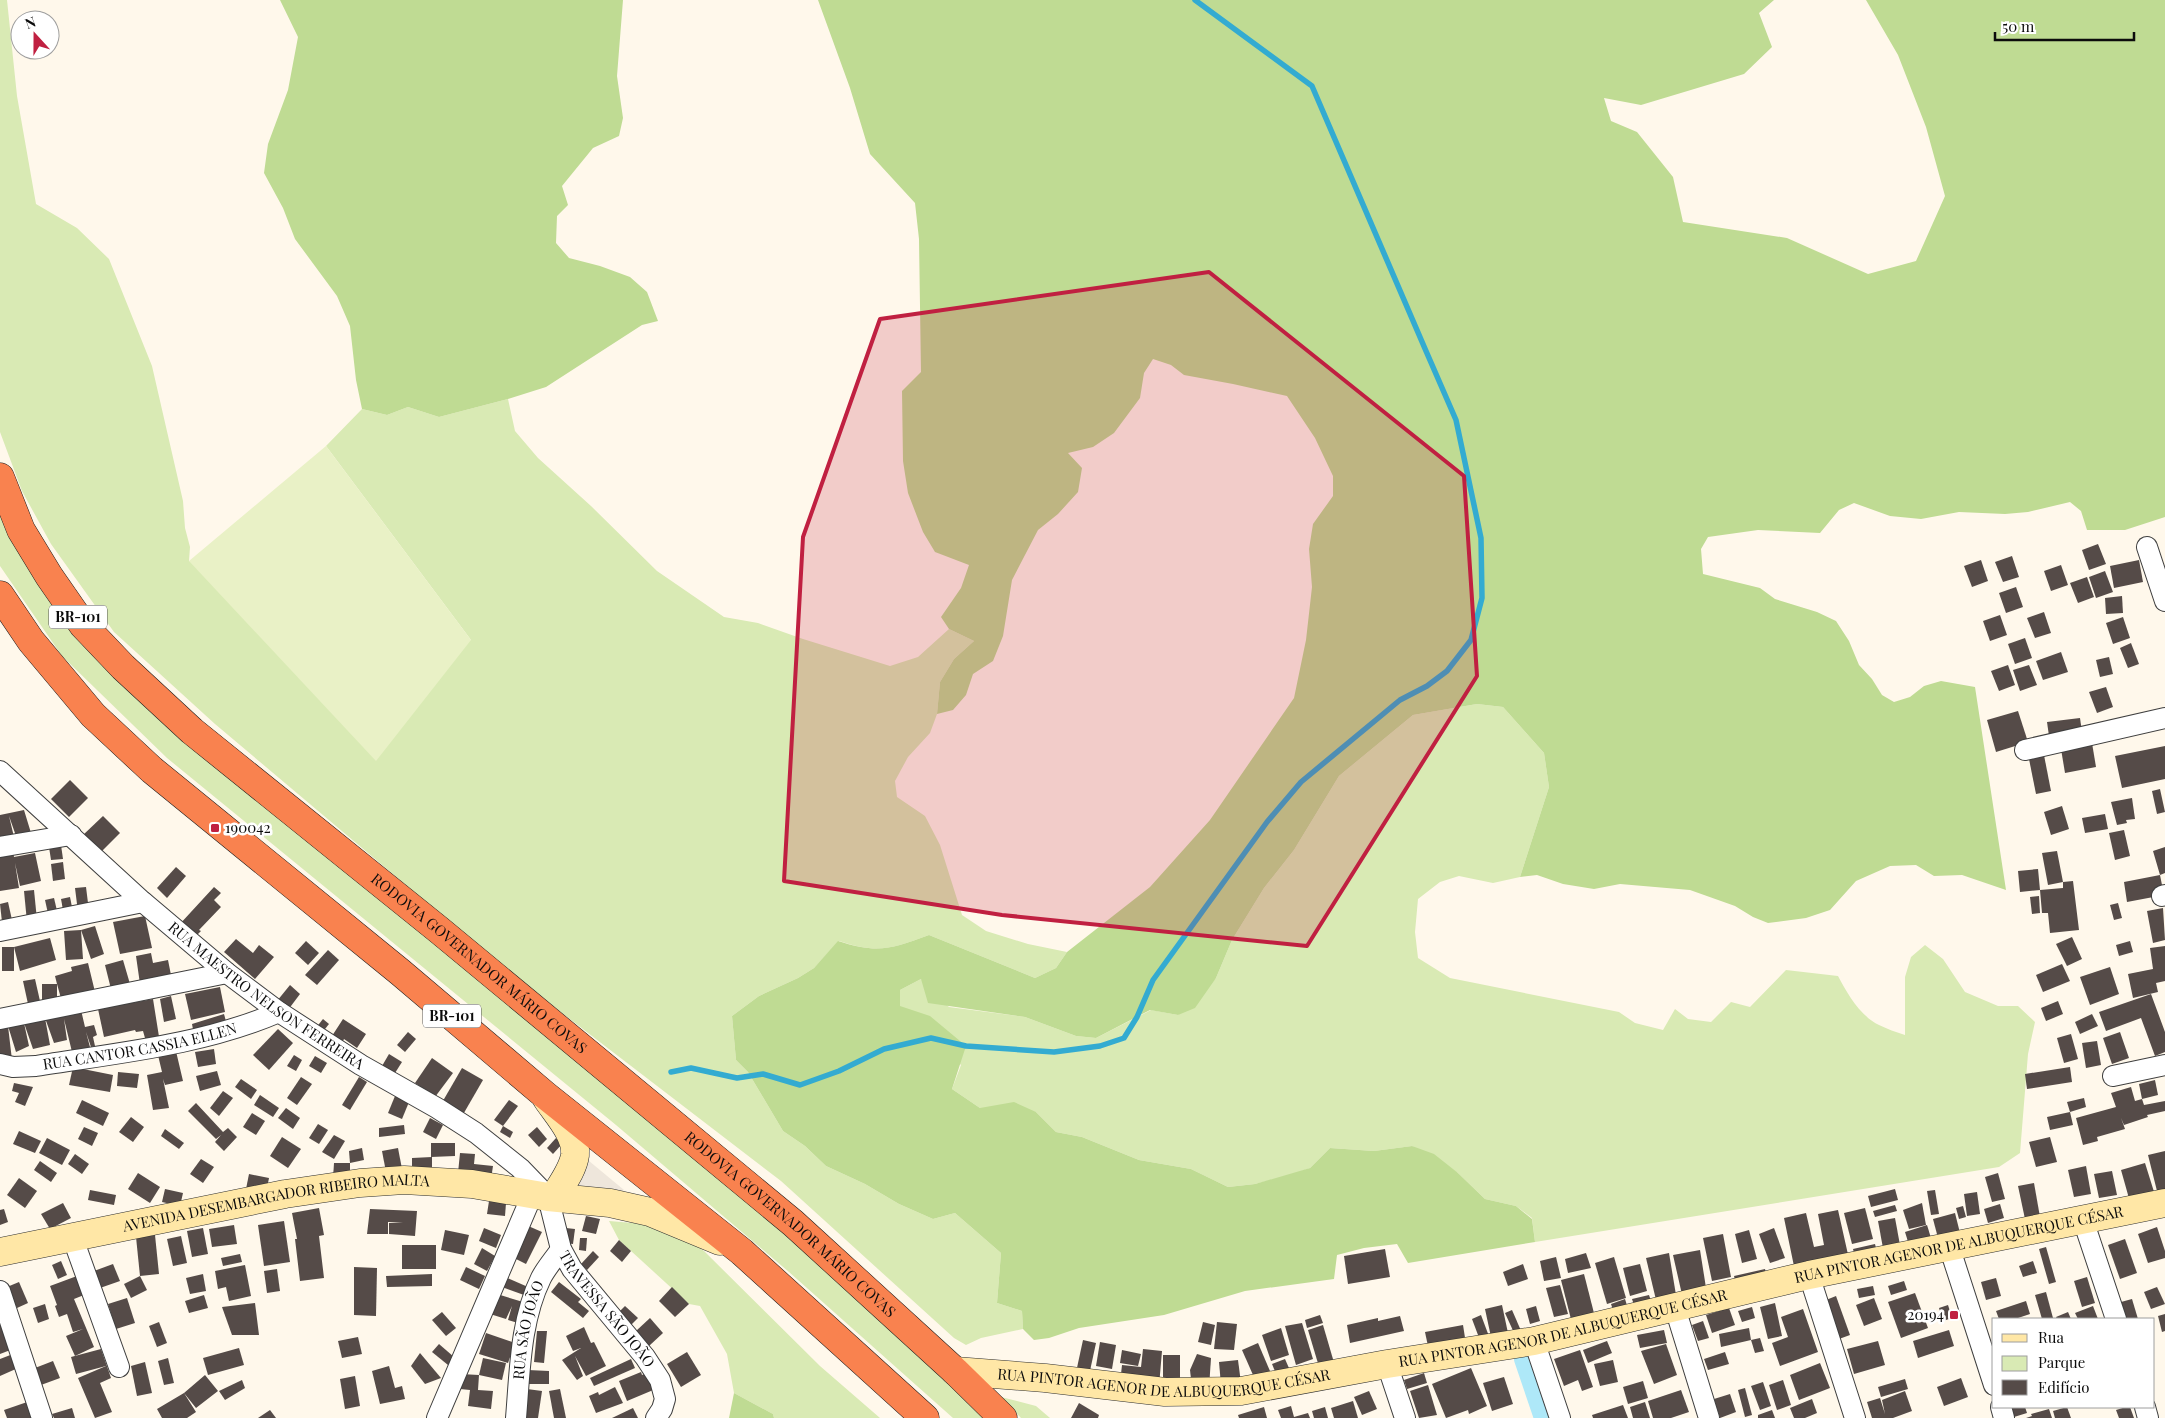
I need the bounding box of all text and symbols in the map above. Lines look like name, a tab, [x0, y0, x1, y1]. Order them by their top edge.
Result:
north arrow	[10, 10, 60, 60]
scale bar	[1995, 10, 2134, 42]
text: N	[22, 12, 38, 33]
text: 50 m	[2002, 16, 2035, 36]
road number: BR-101	[49, 606, 107, 628]
place label: 190042	[225, 817, 271, 837]
marker: 190042	[209, 822, 221, 834]
street label: RODOVIA GOVERNADOR MÁRIO COVAS	[367, 868, 592, 1058]
street label: RUA MAESTRO NELSON FERREIRA	[164, 917, 369, 1074]
road number: BR-101	[423, 1004, 481, 1028]
street label: RUA CANTOR CASSIA ELLEN	[41, 1017, 239, 1074]
street label: RODOVIA GOVERNADOR MÁRIO COVAS	[681, 1126, 901, 1321]
street label: AVENIDA DESEMBARGADOR RIBEIRO MALTA	[120, 1169, 431, 1236]
street label: RUA PINTOR AGENOR DE ALBUQUERQUE CÉSAR	[1792, 1201, 2125, 1287]
street label: TRAVESSA SÃO JOÃO	[555, 1247, 660, 1371]
street label: RUA SÃO JOÃO	[508, 1277, 548, 1380]
street label: RUA PINTOR AGENOR DE ALBUQUERQUE CÉSAR	[1397, 1284, 1729, 1371]
place label: 20194	[1907, 1304, 1944, 1324]
marker: 20194	[1948, 1309, 1960, 1321]
legend	[1992, 1318, 2155, 1408]
text: Rua	[2038, 1327, 2064, 1347]
text: Parque	[2038, 1352, 2085, 1372]
street label: RUA PINTOR AGENOR DE ALBUQUERQUE CÉSAR	[997, 1363, 1332, 1401]
text: Edifício	[2038, 1377, 2090, 1397]

